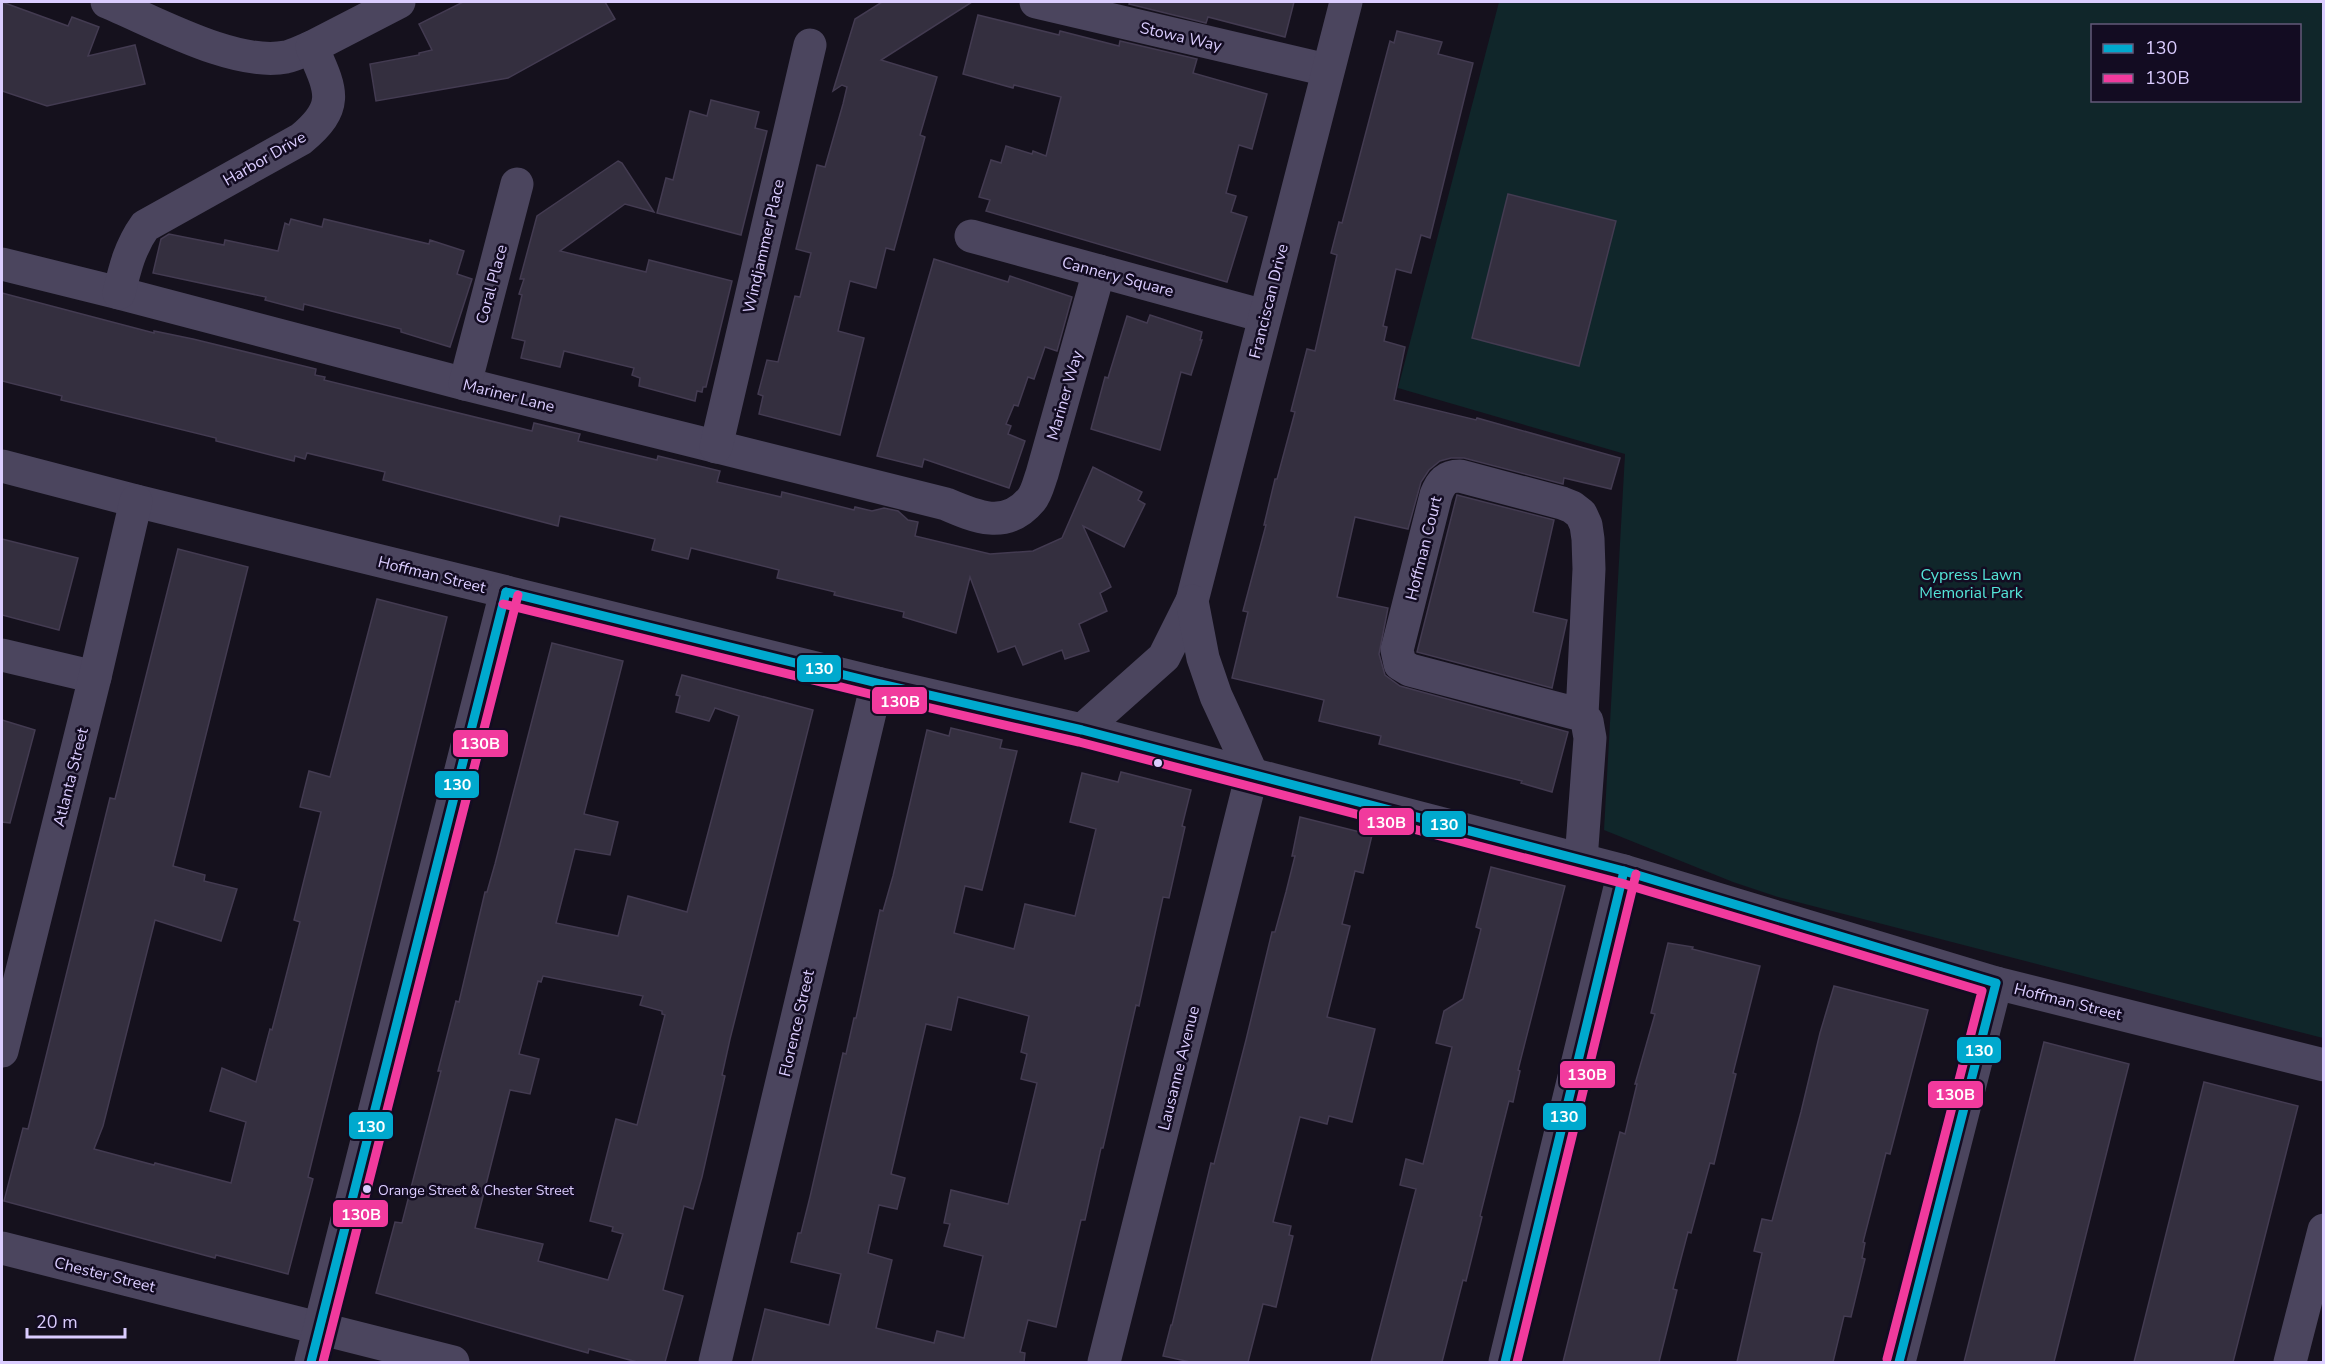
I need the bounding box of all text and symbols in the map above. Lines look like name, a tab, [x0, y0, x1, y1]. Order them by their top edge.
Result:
street label: Stowa Way	[1138, 17, 1225, 57]
legend	[2091, 24, 2301, 102]
text: 130	[2145, 36, 2177, 60]
text: 130B	[2145, 66, 2190, 90]
street label: Harbor Drive	[219, 126, 310, 191]
street label: Windjammer Place	[738, 177, 790, 315]
street label: Coral Place	[471, 242, 513, 326]
street label: Franciscan Drive	[1244, 242, 1294, 361]
street label: Cannery Square	[1059, 251, 1176, 302]
street label: Mariner Way	[1042, 347, 1088, 443]
street label: Mariner Lane	[461, 374, 557, 418]
street label: Hoffman Court	[1400, 493, 1448, 603]
street label: Hoffman Street	[376, 551, 488, 599]
park label: Cypress Lawn Memorial Park	[1919, 564, 2024, 604]
line badge: 130	[796, 654, 842, 683]
text: 130	[805, 658, 833, 680]
line badge: 130B	[871, 686, 928, 715]
text: 130B	[880, 691, 920, 713]
street label: Atlanta Street	[48, 725, 94, 829]
line badge: 130B	[452, 729, 509, 758]
text: 130B	[460, 733, 500, 755]
unlabelled marker	[1152, 757, 1164, 769]
line badge: 130	[434, 770, 480, 799]
text: 130	[443, 774, 471, 796]
line badge: 130B	[1358, 807, 1415, 836]
line badge: 130	[1421, 810, 1467, 838]
text: 130B	[1366, 812, 1406, 834]
text: 130	[1430, 814, 1458, 836]
street label: Florence Street	[774, 967, 820, 1079]
street label: Hoffman Street	[2012, 978, 2124, 1026]
street label: Lausanne Avenue	[1153, 1004, 1205, 1133]
line badge: 130	[1956, 1036, 2002, 1064]
text: 130	[1965, 1040, 1993, 1062]
line badge: 130B	[1559, 1060, 1616, 1089]
text: 130B	[1567, 1064, 1607, 1086]
line badge: 130B	[1927, 1080, 1984, 1109]
text: 130B	[1935, 1084, 1975, 1106]
line badge: 130	[1542, 1102, 1587, 1131]
text: 130	[1550, 1106, 1578, 1128]
line badge: 130	[348, 1111, 394, 1140]
text: 130	[357, 1116, 385, 1138]
place label: Orange Street & Chester Street	[378, 1181, 574, 1200]
marker: Orange Street & Chester Street	[361, 1183, 373, 1195]
line badge: 130B	[332, 1199, 389, 1228]
text: 130B	[341, 1204, 381, 1226]
street label: Chester Street	[52, 1252, 158, 1298]
scale bar	[27, 1301, 124, 1339]
text: 20 m	[36, 1310, 78, 1334]

